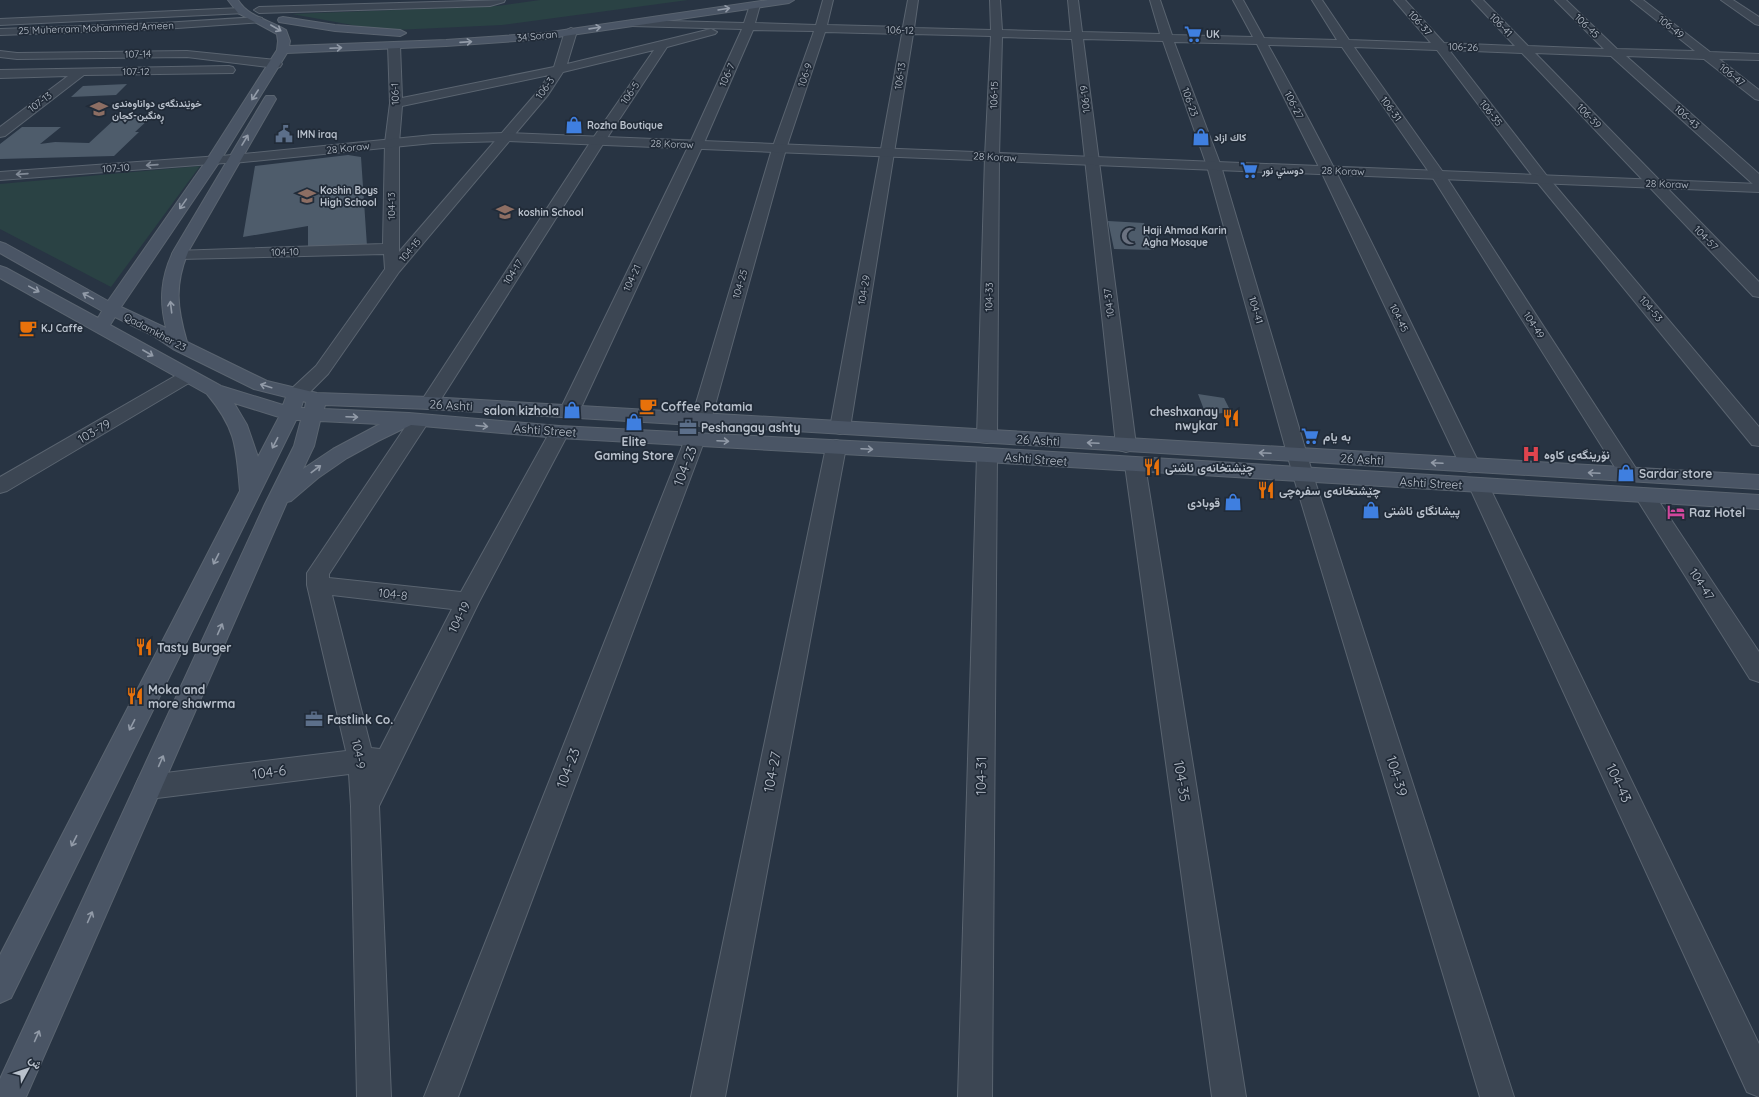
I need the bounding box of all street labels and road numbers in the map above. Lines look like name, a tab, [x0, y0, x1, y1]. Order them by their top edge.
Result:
street label: 106-37	[1405, 8, 1435, 38]
street label: 106-41	[1487, 10, 1515, 40]
street label: 106-45	[1572, 11, 1602, 41]
street label: 106-49	[1655, 13, 1687, 41]
street label: 25 Muherram Mohammed Ameen	[18, 19, 174, 37]
street label: 106-12	[886, 23, 915, 37]
street label: 34 Soran	[516, 27, 558, 45]
street label: 106-26	[1448, 40, 1479, 54]
street label: 107-14	[125, 47, 151, 61]
street label: 106-7	[716, 61, 738, 89]
street label: 106-9	[795, 61, 815, 89]
street label: 106-13	[891, 61, 909, 91]
street label: 106-47	[1717, 61, 1747, 89]
street label: 107-12	[123, 65, 150, 78]
street label: 106-3	[533, 74, 557, 102]
street label: 106-5	[618, 79, 642, 107]
street label: 106-15	[987, 81, 1001, 109]
street label: 106-1	[388, 83, 402, 105]
street label: 106-19	[1077, 84, 1093, 113]
street label: 106-23	[1179, 86, 1201, 118]
street label: 107-13	[25, 89, 55, 115]
street label: 106-27	[1282, 89, 1306, 121]
street label: 106-31	[1378, 94, 1404, 124]
street label: 106-35	[1477, 97, 1505, 129]
street label: 106-39	[1574, 101, 1604, 132]
street label: 106-43	[1672, 102, 1702, 132]
street label: 28 Koraw	[650, 137, 694, 151]
street label: 28 Koraw	[326, 139, 371, 157]
street label: 28 Koraw	[973, 149, 1018, 165]
street label: 107-10	[102, 161, 130, 175]
street label: 28 Koraw	[1321, 164, 1365, 178]
street label: 28 Koraw	[1645, 177, 1689, 191]
street label: 104-13	[385, 192, 398, 220]
street label: 104-57	[1691, 223, 1721, 253]
street label: 104-15	[396, 235, 424, 265]
street label: 104-10	[271, 245, 299, 259]
street label: 104-17	[500, 257, 526, 287]
street label: 104-21	[620, 263, 644, 293]
street label: 104-25	[730, 268, 750, 300]
street label: 104-29	[855, 274, 873, 306]
street label: 104-33	[982, 282, 996, 312]
street label: 104-37	[1101, 288, 1117, 318]
street label: 104-53	[1637, 294, 1665, 324]
street label: 104-41	[1246, 295, 1266, 325]
street label: 104-45	[1387, 302, 1411, 334]
street label: 104-49	[1521, 309, 1548, 341]
street label: Qadamkher 23	[121, 310, 189, 354]
street label: 26 Ashti	[429, 396, 473, 414]
street label: 103-79	[75, 416, 113, 446]
street label: Ashti Street	[513, 420, 577, 440]
street label: 26 Ashti	[1016, 431, 1060, 449]
street label: 104-23	[669, 443, 701, 489]
street label: Ashti Street	[1004, 449, 1068, 469]
street label: 26 Ashti	[1340, 450, 1384, 468]
street label: Ashti Street	[1399, 474, 1463, 492]
street label: 104-47	[1686, 565, 1718, 603]
street label: 104-8	[378, 585, 408, 603]
street label: 104-19	[445, 599, 473, 635]
street label: 104-9	[349, 738, 369, 770]
street label: 104-23	[552, 745, 584, 791]
street label: 104-27	[759, 750, 785, 794]
street label: 104-39	[1382, 754, 1412, 799]
street label: 104-31	[972, 756, 990, 796]
street label: 104-35	[1170, 759, 1194, 803]
street label: 104-6	[251, 761, 287, 783]
street label: 104-43	[1602, 761, 1636, 805]

